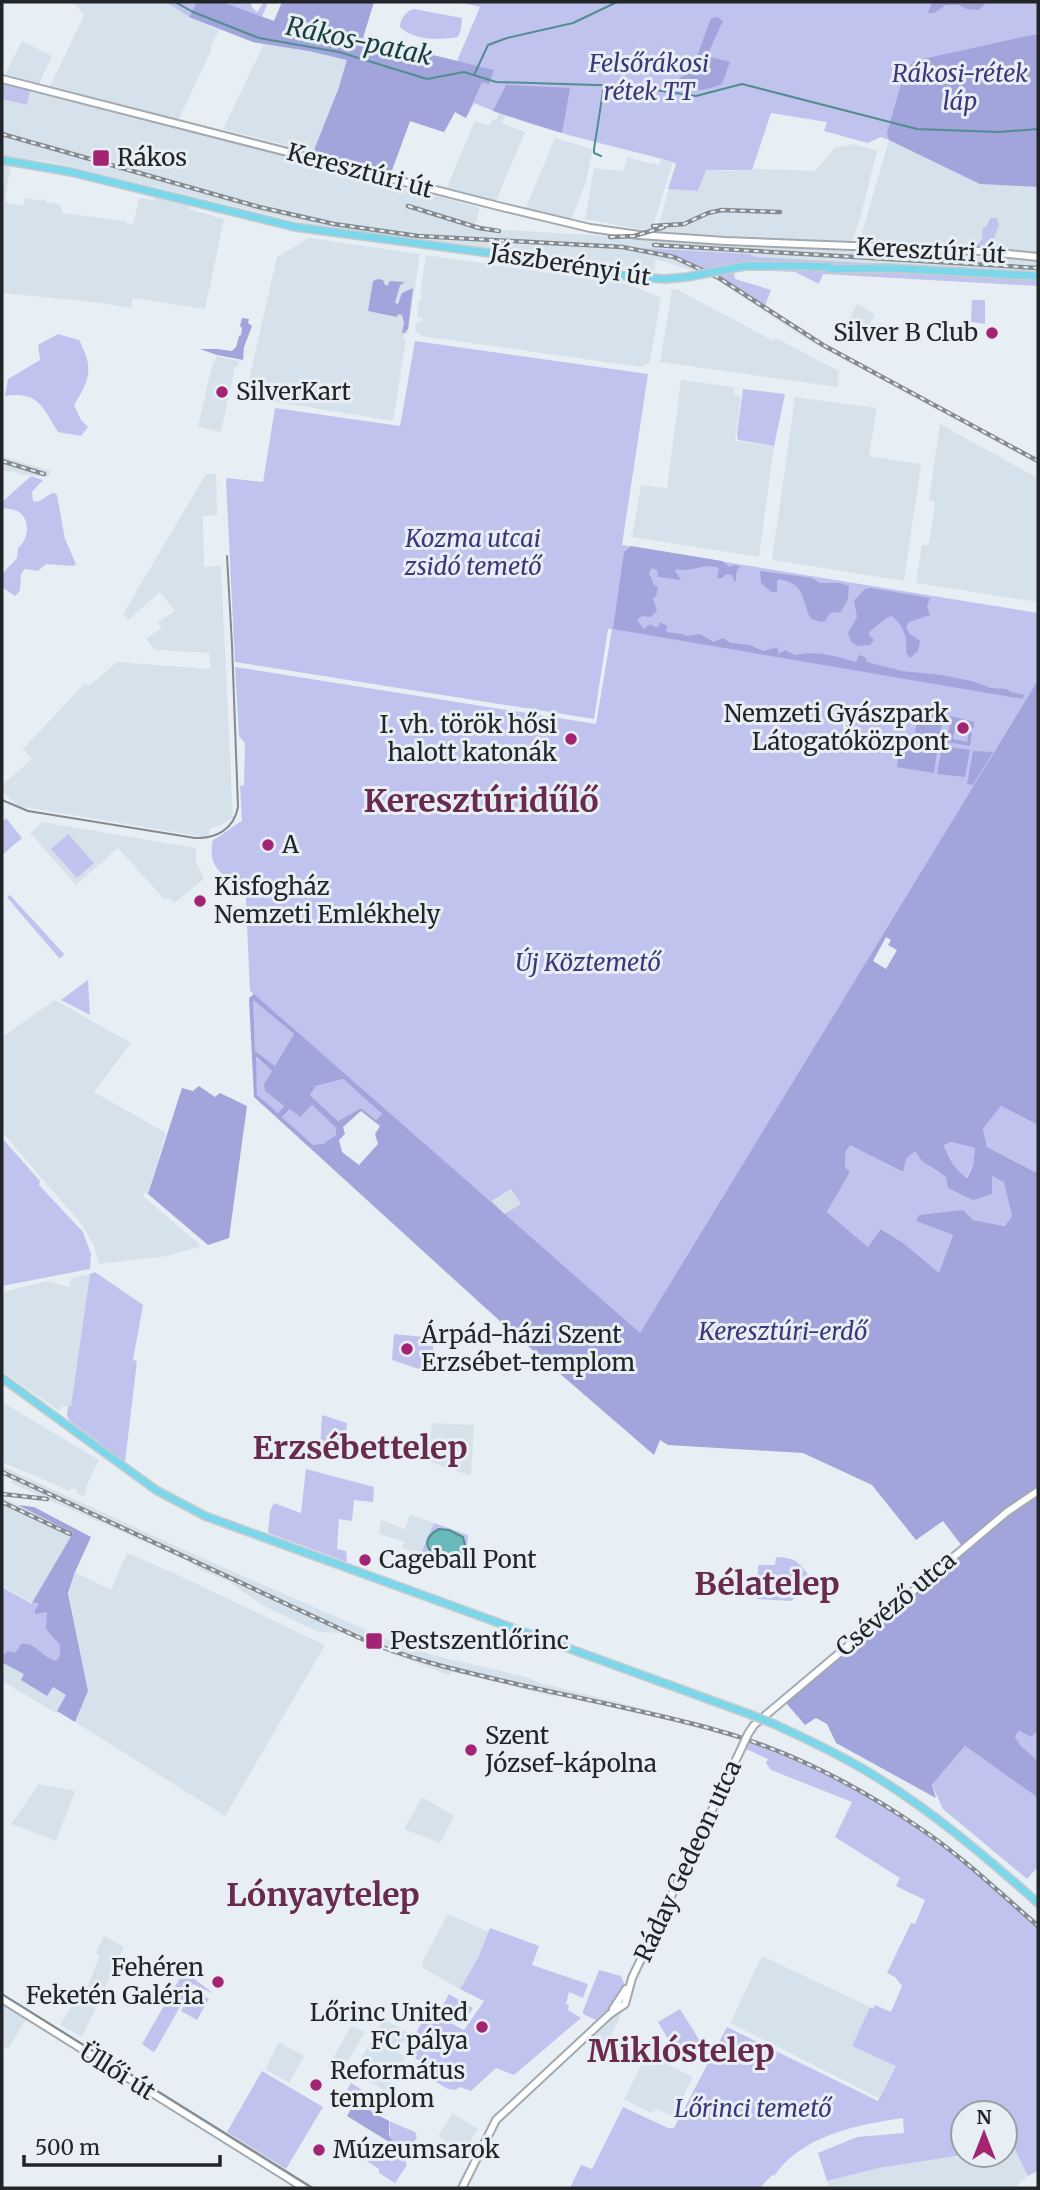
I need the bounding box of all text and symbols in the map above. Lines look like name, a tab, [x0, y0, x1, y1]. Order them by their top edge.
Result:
water label: Rákos-patak	[283, 9, 435, 72]
park label: Felsőrákosi rétek TT	[588, 48, 709, 107]
park label: Rákosi-rétek láp	[892, 58, 1028, 117]
street label: Keresztúri út	[284, 136, 437, 205]
place label: Rákos	[117, 142, 187, 173]
marker: Rákos	[91, 148, 111, 168]
street label: Keresztúri út	[855, 231, 1007, 270]
street label: Jászberényi út	[486, 236, 654, 293]
place label: Silver B Club	[833, 317, 978, 348]
marker: Silver B Club	[984, 325, 1000, 341]
place label: SilverKart	[236, 376, 352, 407]
marker: SilverKart	[214, 384, 230, 400]
park label: Kozma utcai zsidó temető	[403, 523, 543, 582]
place label: Nemzeti Gyászpark Látogatóközpont	[724, 698, 950, 757]
place label: I. vh. török hősi halott katonák	[380, 709, 558, 768]
marker: Nemzeti Gyászpark Látogatóközpont	[955, 720, 971, 736]
marker: I. vh. török hősi halott katonák	[563, 731, 579, 747]
district label: Keresztúridűlő	[364, 781, 599, 821]
place label: A	[281, 829, 300, 860]
marker: A	[260, 837, 276, 853]
place label: Kisfogház Nemzeti Emlékhely	[214, 871, 440, 930]
marker: Kisfogház Nemzeti Emlékhely	[192, 893, 208, 909]
park label: Új Köztemető	[515, 946, 662, 978]
park label: Keresztúri-erdő	[698, 1316, 869, 1347]
place label: Árpád-házi Szent Erzsébet-templom	[420, 1319, 635, 1378]
marker: Árpád-házi Szent Erzsébet-templom	[399, 1341, 415, 1357]
district label: Erzsébettelep	[252, 1428, 468, 1468]
place label: Cageball Pont	[379, 1544, 537, 1575]
street label: Csévéző utca	[829, 1544, 962, 1663]
marker: Cageball Pont	[357, 1552, 373, 1568]
district label: Bélatelep	[694, 1564, 840, 1604]
place label: Pestszentlőrinc	[390, 1625, 569, 1656]
marker: Pestszentlőrinc	[364, 1631, 384, 1651]
place label: Szent József-kápolna	[484, 1720, 657, 1779]
marker: Szent József-kápolna	[463, 1742, 479, 1758]
street label: Ráday Gedeon utca	[627, 1755, 748, 1967]
district label: Lónyaytelep	[226, 1875, 420, 1915]
place label: Fehéren Feketén Galéria	[26, 1952, 204, 2011]
marker: Fehéren Feketén Galéria	[210, 1974, 226, 1990]
place label: Lőrinc United FC pálya	[310, 1997, 468, 2056]
marker: Lőrinc United FC pálya	[474, 2019, 490, 2035]
district label: Miklóstelep	[587, 2031, 775, 2071]
street label: Üllői út	[73, 2036, 162, 2107]
place label: Református templom	[330, 2055, 465, 2114]
marker: Református templom	[308, 2077, 324, 2093]
park label: Lőrinci temető	[674, 2093, 833, 2124]
north arrow	[949, 2099, 1019, 2169]
text: N	[976, 2105, 992, 2129]
scale bar	[24, 2124, 220, 2168]
text: 500 m	[35, 2134, 100, 2161]
place label: Múzeumsarok	[333, 2134, 500, 2165]
marker: Múzeumsarok	[311, 2142, 327, 2158]

